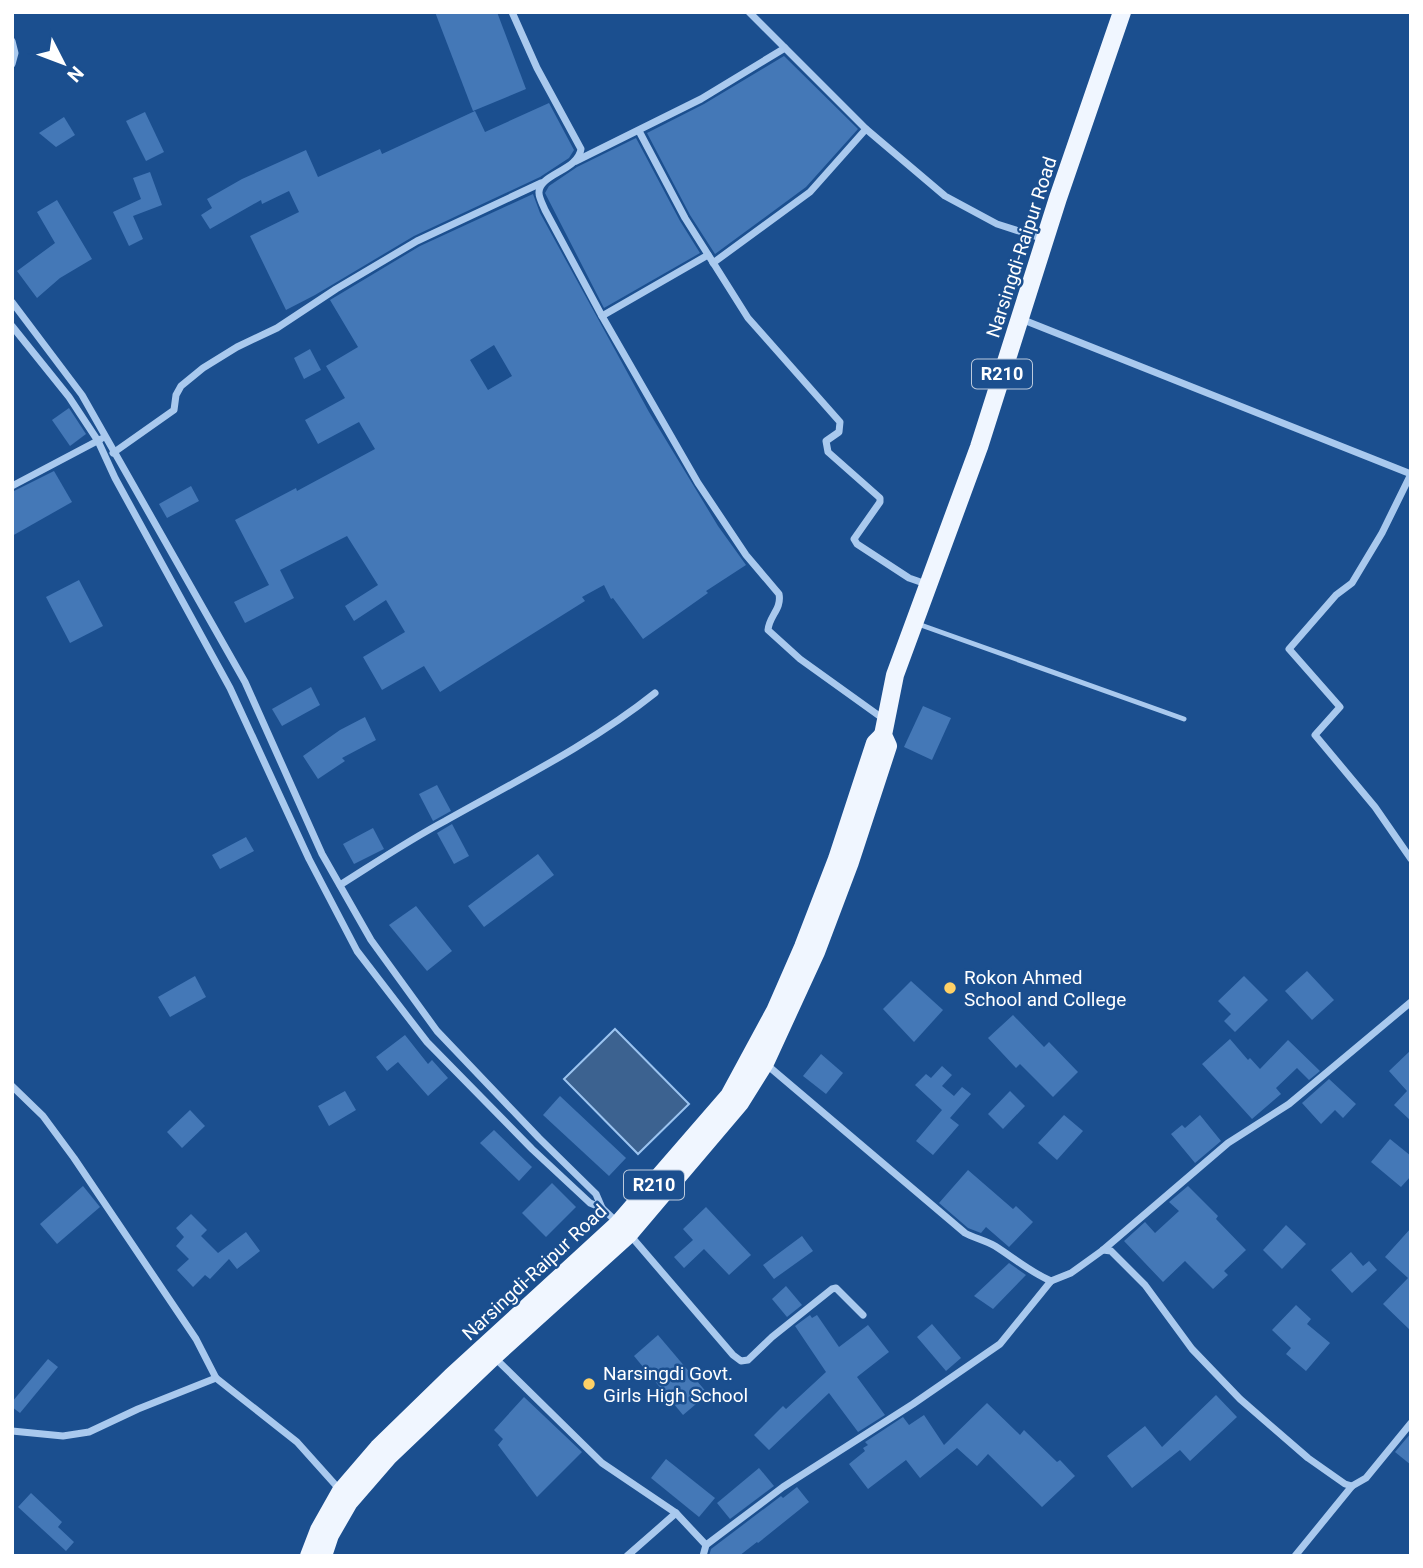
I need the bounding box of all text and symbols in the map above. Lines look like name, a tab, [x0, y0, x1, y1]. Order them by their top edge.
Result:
north arrow	[28, 28, 98, 98]
text: N	[62, 61, 88, 87]
street label: Narsingdi-Raipur Road	[981, 154, 1062, 341]
road number: R210	[972, 360, 1032, 388]
place label: Rokon Ahmed School and College	[964, 966, 1126, 1011]
marker: Rokon Ahmed School and College	[942, 980, 958, 996]
road number: R210	[624, 1170, 684, 1200]
street label: Narsingdi-Raipur Road	[457, 1199, 611, 1345]
place label: Narsingdi Govt. Girls High School	[603, 1362, 748, 1407]
marker: Narsingdi Govt. Girls High School	[581, 1376, 597, 1392]

